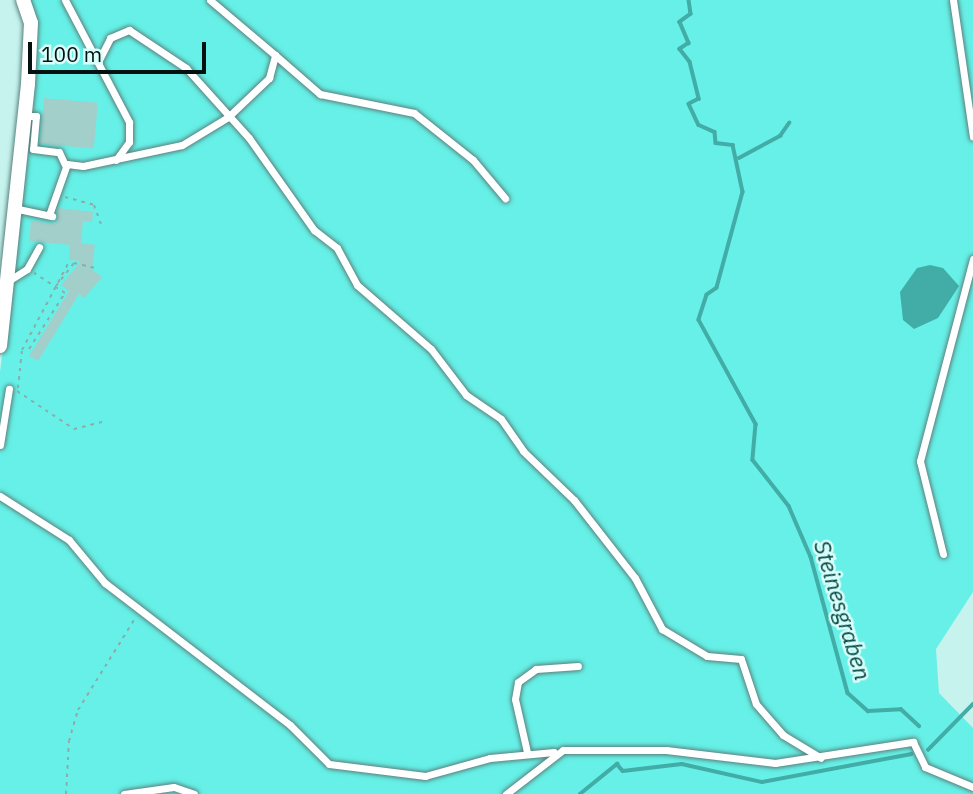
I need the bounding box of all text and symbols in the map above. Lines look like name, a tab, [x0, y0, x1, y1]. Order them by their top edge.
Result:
scale bar	[32, 28, 210, 72]
text: 100 m	[41, 40, 102, 68]
water label: Steinesgraben	[809, 537, 877, 683]

